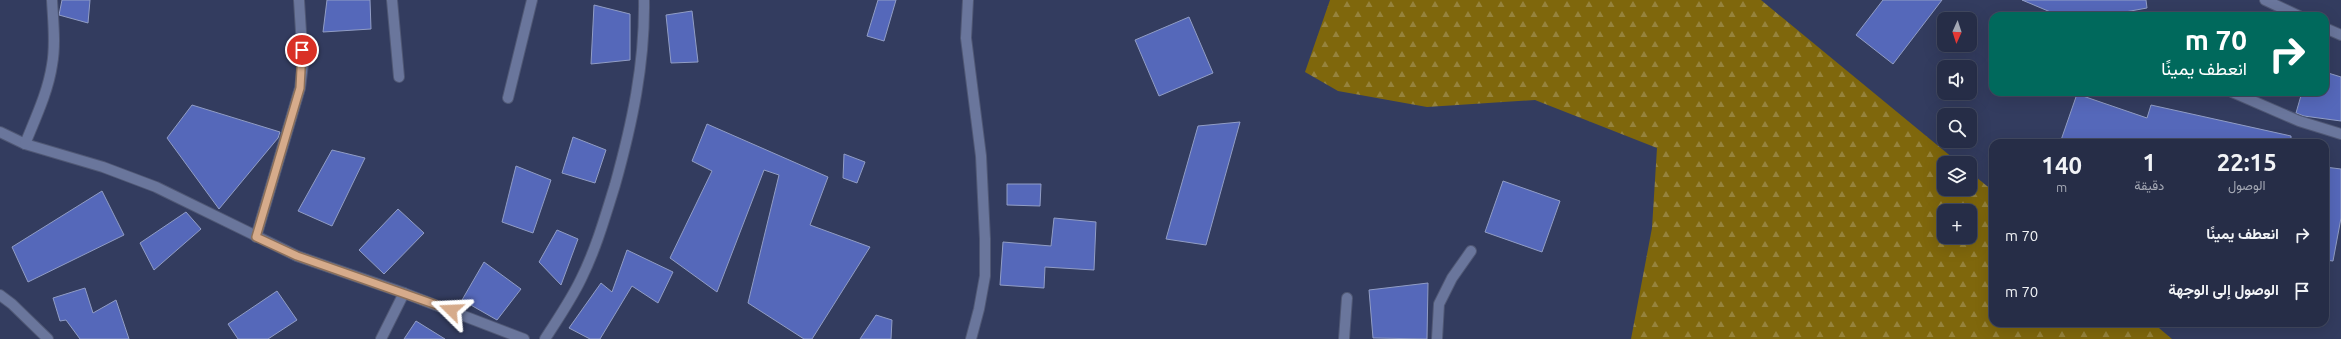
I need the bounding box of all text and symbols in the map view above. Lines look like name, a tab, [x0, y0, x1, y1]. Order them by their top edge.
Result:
north arrow	[1937, 12, 1977, 52]
map controls	[1937, 12, 1977, 244]
text: 70 m	[2185, 24, 2247, 55]
icon: right	[2261, 28, 2313, 80]
pin	[285, 33, 319, 67]
icon: arrive	[291, 39, 313, 61]
text: انعطف يمينًا	[2161, 58, 2247, 78]
button: sound	[1937, 60, 1977, 100]
button: search	[1937, 108, 1977, 148]
text: 1	[2143, 149, 2156, 176]
text: 22:15	[2217, 149, 2277, 176]
text: 140	[2041, 152, 2082, 179]
button: layers	[1937, 156, 1977, 196]
text: دقيقة	[2134, 178, 2164, 192]
text: الوصول	[2228, 178, 2265, 192]
text: m	[2056, 180, 2067, 194]
button: +	[1937, 204, 1977, 244]
icon: right	[2291, 224, 2313, 246]
text: انعطف يمينًا	[2206, 225, 2279, 242]
text: 70 m	[2005, 227, 2038, 244]
icon: arrive	[2291, 280, 2313, 302]
text: الوصول إلى الوجهة	[2168, 281, 2279, 298]
text: 70 m	[2005, 283, 2038, 300]
position arrow	[430, 289, 472, 331]

